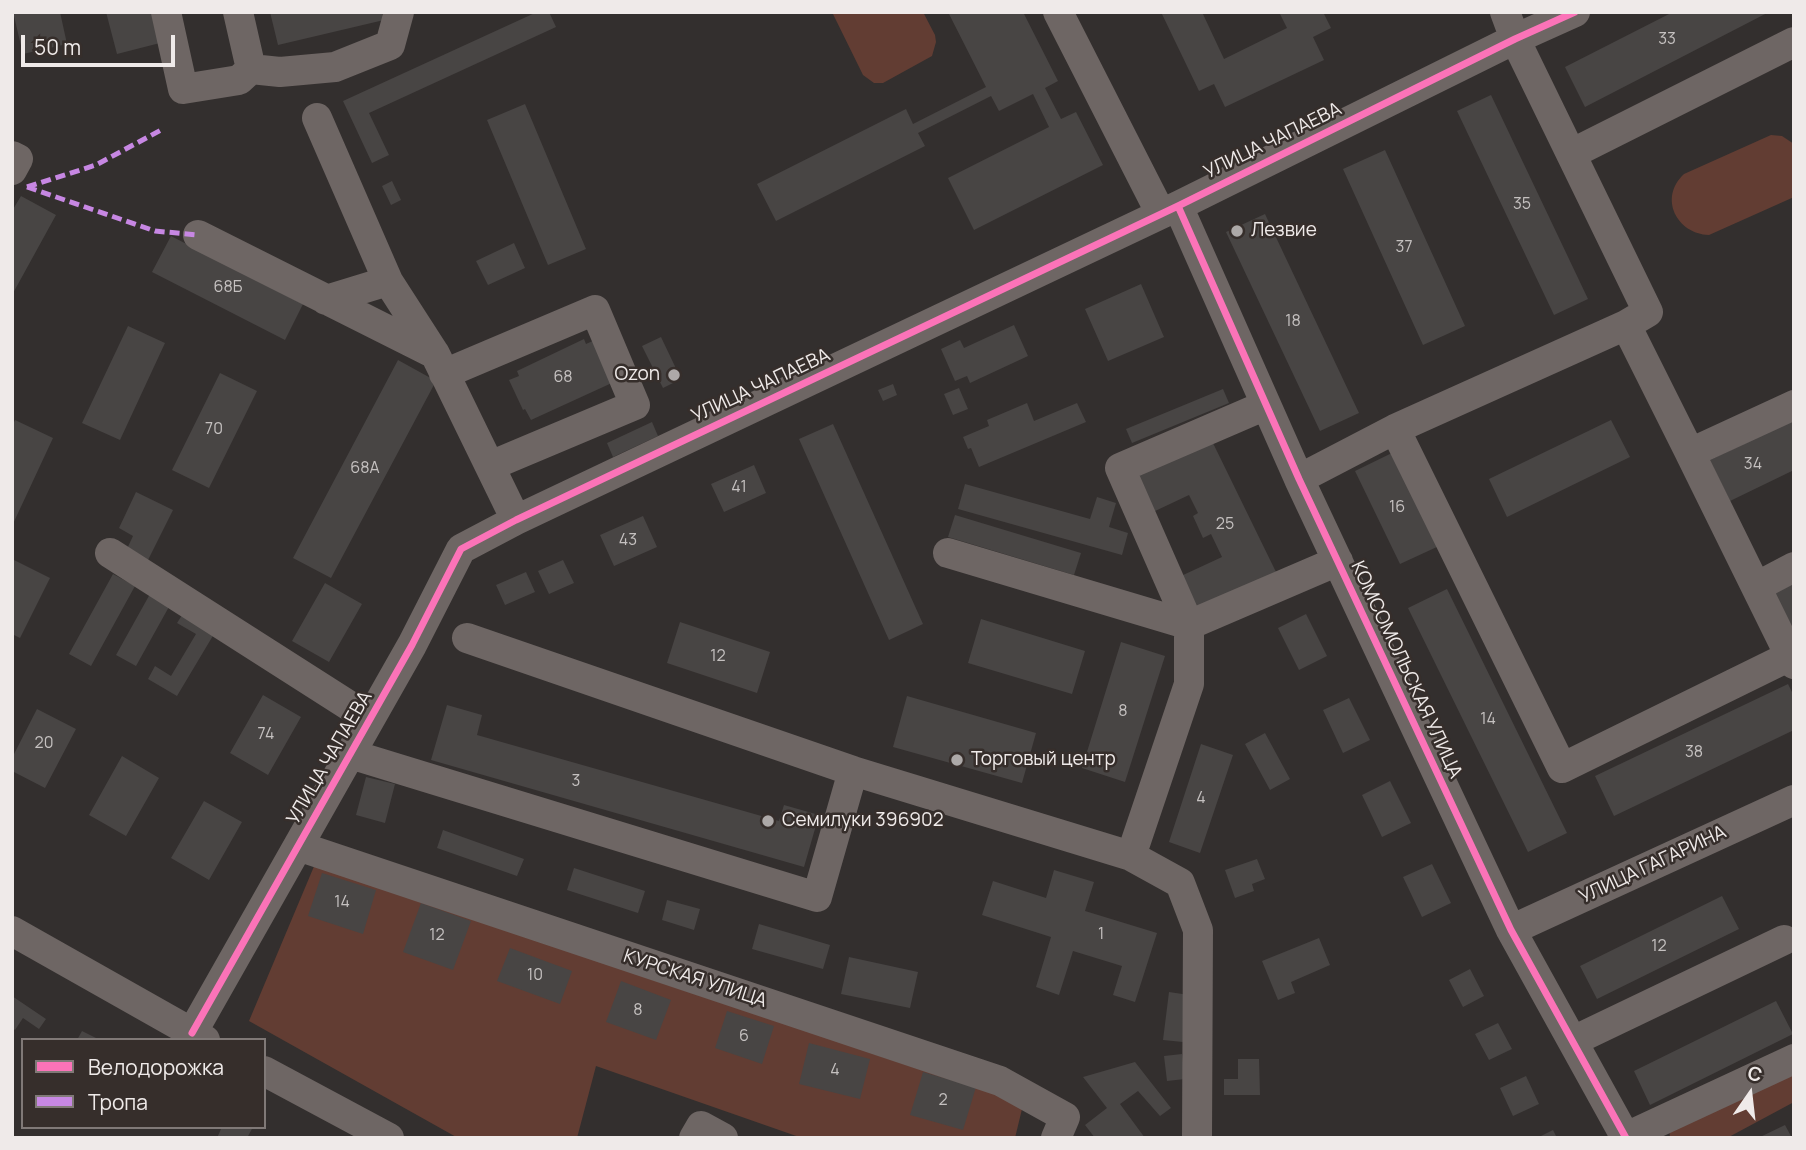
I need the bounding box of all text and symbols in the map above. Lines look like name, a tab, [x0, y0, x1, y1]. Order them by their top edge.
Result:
scale bar	[24, 21, 178, 65]
house number: 33	[1658, 30, 1676, 50]
text: 50 m	[34, 33, 81, 61]
street label: УЛИЦА ЧАПАЕВА	[1200, 98, 1346, 184]
house number: 35	[1513, 195, 1531, 215]
place label: Лезвие	[1251, 220, 1317, 242]
marker: Лезвие	[1229, 223, 1245, 239]
house number: 37	[1396, 238, 1412, 258]
house number: 68Б	[214, 278, 242, 298]
house number: 18	[1285, 312, 1301, 332]
street label: УЛИЦА ЧАПАЕВА	[688, 344, 834, 428]
place label: Ozon	[614, 364, 660, 386]
marker: Ozon	[666, 367, 682, 383]
house number: 68	[553, 368, 573, 388]
house number: 70	[205, 420, 223, 440]
house number: 34	[1744, 455, 1762, 475]
house number: 68А	[350, 459, 380, 479]
house number: 41	[731, 478, 747, 498]
house number: 16	[1389, 498, 1405, 518]
house number: 25	[1216, 515, 1234, 535]
house number: 43	[619, 531, 637, 551]
street label: КОМСОМОЛЬСКАЯ УЛИЦА	[1346, 558, 1466, 782]
house number: 12	[710, 647, 726, 667]
street label: УЛИЦА ЧАПАЕВА	[283, 687, 377, 829]
house number: 8	[1118, 702, 1128, 722]
house number: 14	[1480, 710, 1496, 730]
house number: 74	[258, 725, 274, 745]
house number: 20	[35, 734, 53, 754]
house number: 38	[1685, 743, 1703, 763]
place label: Торговый центр	[971, 749, 1116, 771]
marker: Торговый центр	[949, 752, 965, 768]
house number: 3	[572, 772, 580, 792]
house number: 4	[1196, 789, 1206, 809]
place label: Семилуки 396902	[782, 810, 943, 832]
marker: Семилуки 396902	[760, 813, 776, 829]
street label: УЛИЦА ГАГАРИНА	[1576, 821, 1730, 909]
house number: 14	[334, 893, 350, 913]
house number: 1	[1098, 925, 1104, 945]
house number: 12	[429, 926, 445, 946]
house number: 12	[1651, 937, 1667, 957]
street label: КУРСКАЯ УЛИЦА	[620, 945, 770, 1013]
house number: 10	[527, 966, 543, 986]
house number: 8	[633, 1001, 643, 1021]
house number: 6	[739, 1027, 749, 1047]
legend	[21, 1038, 266, 1129]
text: Велодорожка	[88, 1053, 224, 1081]
north arrow	[1715, 1059, 1785, 1129]
text: С	[1745, 1059, 1765, 1088]
house number: 4	[830, 1061, 840, 1081]
text: Тропа	[88, 1088, 148, 1116]
house number: 2	[938, 1091, 948, 1111]

